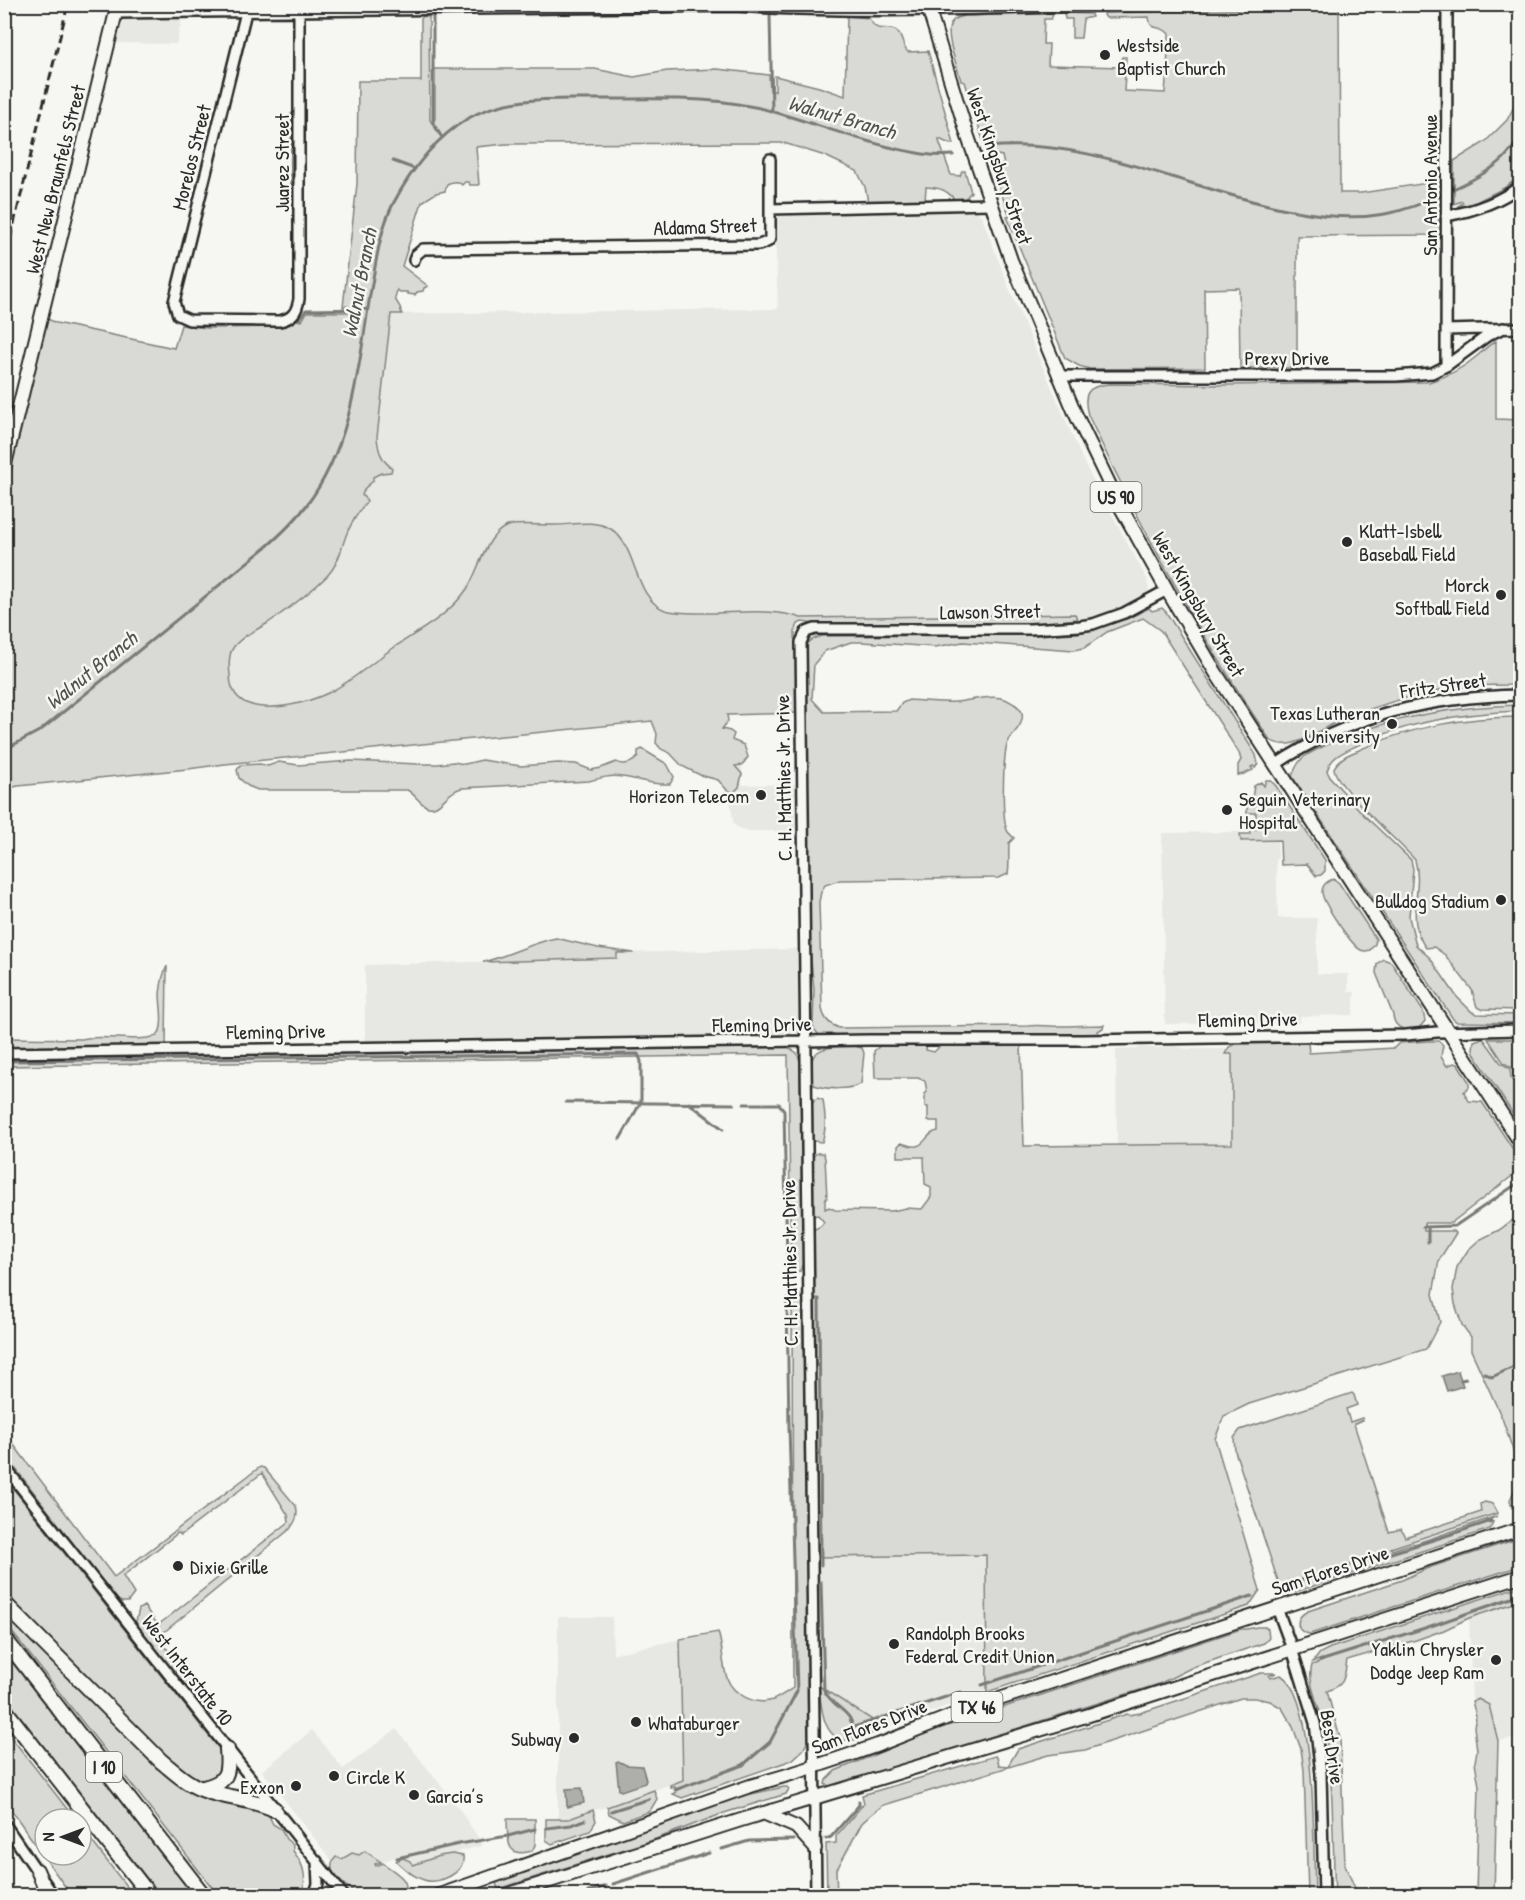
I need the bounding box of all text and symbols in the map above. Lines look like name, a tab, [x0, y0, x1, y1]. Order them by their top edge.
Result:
place label: Westside Baptist Church	[1117, 31, 1225, 81]
marker: Westside Baptist Church	[1098, 48, 1112, 62]
street label: West New Braunfels Street	[18, 81, 92, 276]
street label: West Kingsbury Street	[961, 84, 1040, 249]
water label: Walnut Branch	[785, 88, 900, 146]
street label: Morelos Street	[165, 100, 217, 213]
street label: Juarez Street	[268, 113, 295, 212]
street label: San Antonio Avenue	[1416, 114, 1443, 256]
street label: Aldama Street	[653, 211, 758, 241]
water label: Walnut Branch	[334, 225, 384, 340]
street label: Prexy Drive	[1245, 344, 1330, 371]
road number: US 90	[1090, 482, 1142, 512]
place label: Klatt-Isbell Baseball Field	[1359, 517, 1455, 567]
street label: West Kingsbury Street	[1146, 526, 1252, 683]
marker: Klatt-Isbell Baseball Field	[1340, 535, 1354, 549]
place label: Morck Softball Field	[1395, 571, 1489, 621]
marker: Morck Softball Field	[1494, 588, 1508, 602]
street label: Lawson Street	[940, 597, 1042, 625]
water label: Walnut Branch	[39, 623, 144, 716]
street label: Fritz Street	[1397, 665, 1489, 705]
street label: C. H. Matthies Jr. Drive	[768, 695, 798, 861]
place label: Texas Lutheran University	[1270, 699, 1380, 749]
marker: Texas Lutheran University	[1385, 717, 1399, 731]
place label: Horizon Telecom	[629, 782, 749, 809]
place label: Seguin Veterinary Hospital	[1239, 785, 1370, 835]
marker: Horizon Telecom	[754, 788, 768, 802]
marker: Seguin Veterinary Hospital	[1220, 803, 1234, 817]
place label: Bulldog Stadium	[1375, 887, 1489, 914]
marker: Bulldog Stadium	[1494, 893, 1508, 907]
street label: Fleming Drive	[1197, 1005, 1298, 1033]
street label: Fleming Drive	[711, 1010, 812, 1038]
street label: Fleming Drive	[225, 1017, 326, 1045]
street label: C. H. Matthies Jr. Drive	[774, 1180, 804, 1346]
street label: Sam Flores Drive	[1268, 1538, 1392, 1602]
place label: Dixie Grille	[190, 1553, 268, 1580]
marker: Dixie Grille	[171, 1559, 185, 1573]
street label: West Interstate 10	[136, 1609, 240, 1731]
place label: Randolph Brooks Federal Credit Union	[905, 1619, 1055, 1669]
place label: Yaklin Chrysler Dodge Jeep Ram	[1370, 1635, 1484, 1685]
marker: Randolph Brooks Federal Credit Union	[887, 1637, 901, 1651]
marker: Yaklin Chrysler Dodge Jeep Ram	[1489, 1653, 1503, 1667]
street label: Sam Flores Drive	[807, 1692, 931, 1760]
road number: TX 46	[952, 1692, 1002, 1722]
street label: Best Drive	[1314, 1708, 1352, 1786]
place label: Whataburger	[648, 1709, 740, 1736]
marker: Whataburger	[629, 1715, 643, 1729]
place label: Subway	[511, 1725, 562, 1752]
marker: Subway	[567, 1731, 581, 1745]
road number: I 10	[86, 1752, 122, 1782]
place label: Circle K	[346, 1763, 406, 1790]
marker: Circle K	[327, 1769, 341, 1783]
place label: Exxon	[240, 1773, 284, 1800]
marker: Exxon	[289, 1779, 303, 1793]
place label: Garcia’s	[426, 1782, 484, 1809]
marker: Garcia’s	[407, 1788, 421, 1802]
north arrow	[33, 1807, 93, 1867]
text: N	[37, 1832, 59, 1841]

